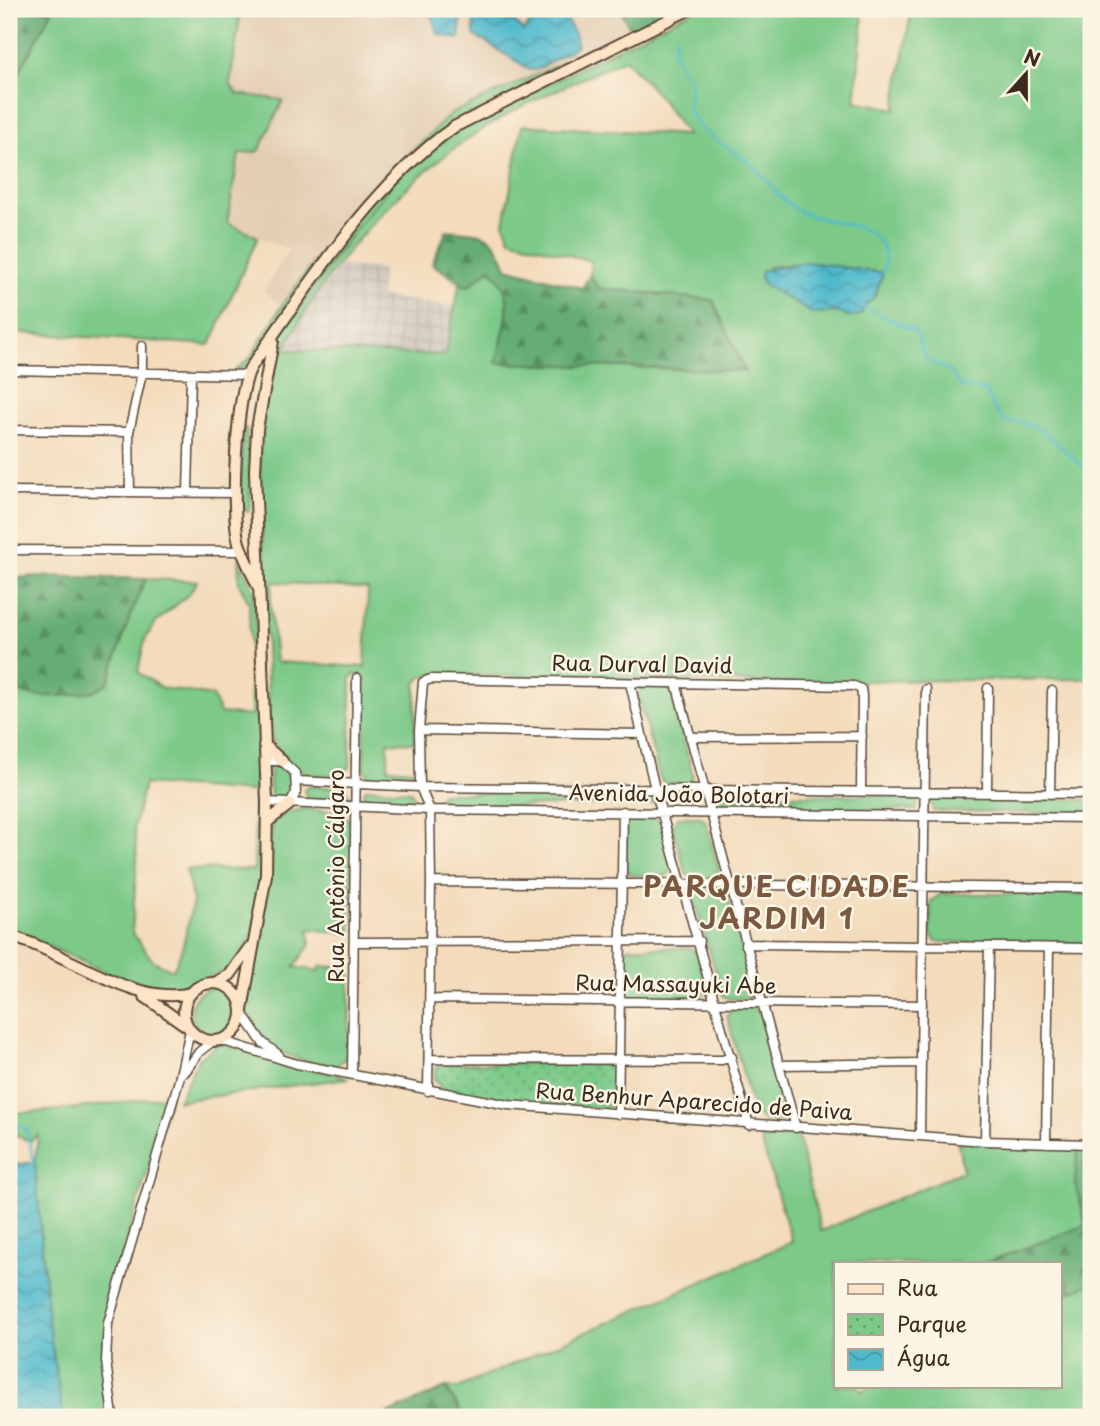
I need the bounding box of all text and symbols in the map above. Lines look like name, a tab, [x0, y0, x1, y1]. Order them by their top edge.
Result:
north arrow	[992, 38, 1062, 108]
text: N	[1020, 41, 1044, 73]
street label: Rua Durval David	[551, 645, 733, 681]
street label: Rua Antônio Cálgaro	[319, 769, 351, 983]
street label: Avenida João Bolotari	[569, 775, 789, 811]
district label: PARQUE CIDADE JARDIM 1	[643, 864, 911, 939]
street label: Rua Massayuki Abe	[575, 965, 777, 1001]
street label: Rua Benhur Aparecido de Paiva	[535, 1073, 854, 1127]
legend	[834, 1262, 1062, 1388]
text: Rua	[897, 1271, 938, 1303]
text: Parque	[897, 1307, 967, 1339]
text: Água	[897, 1341, 950, 1373]

